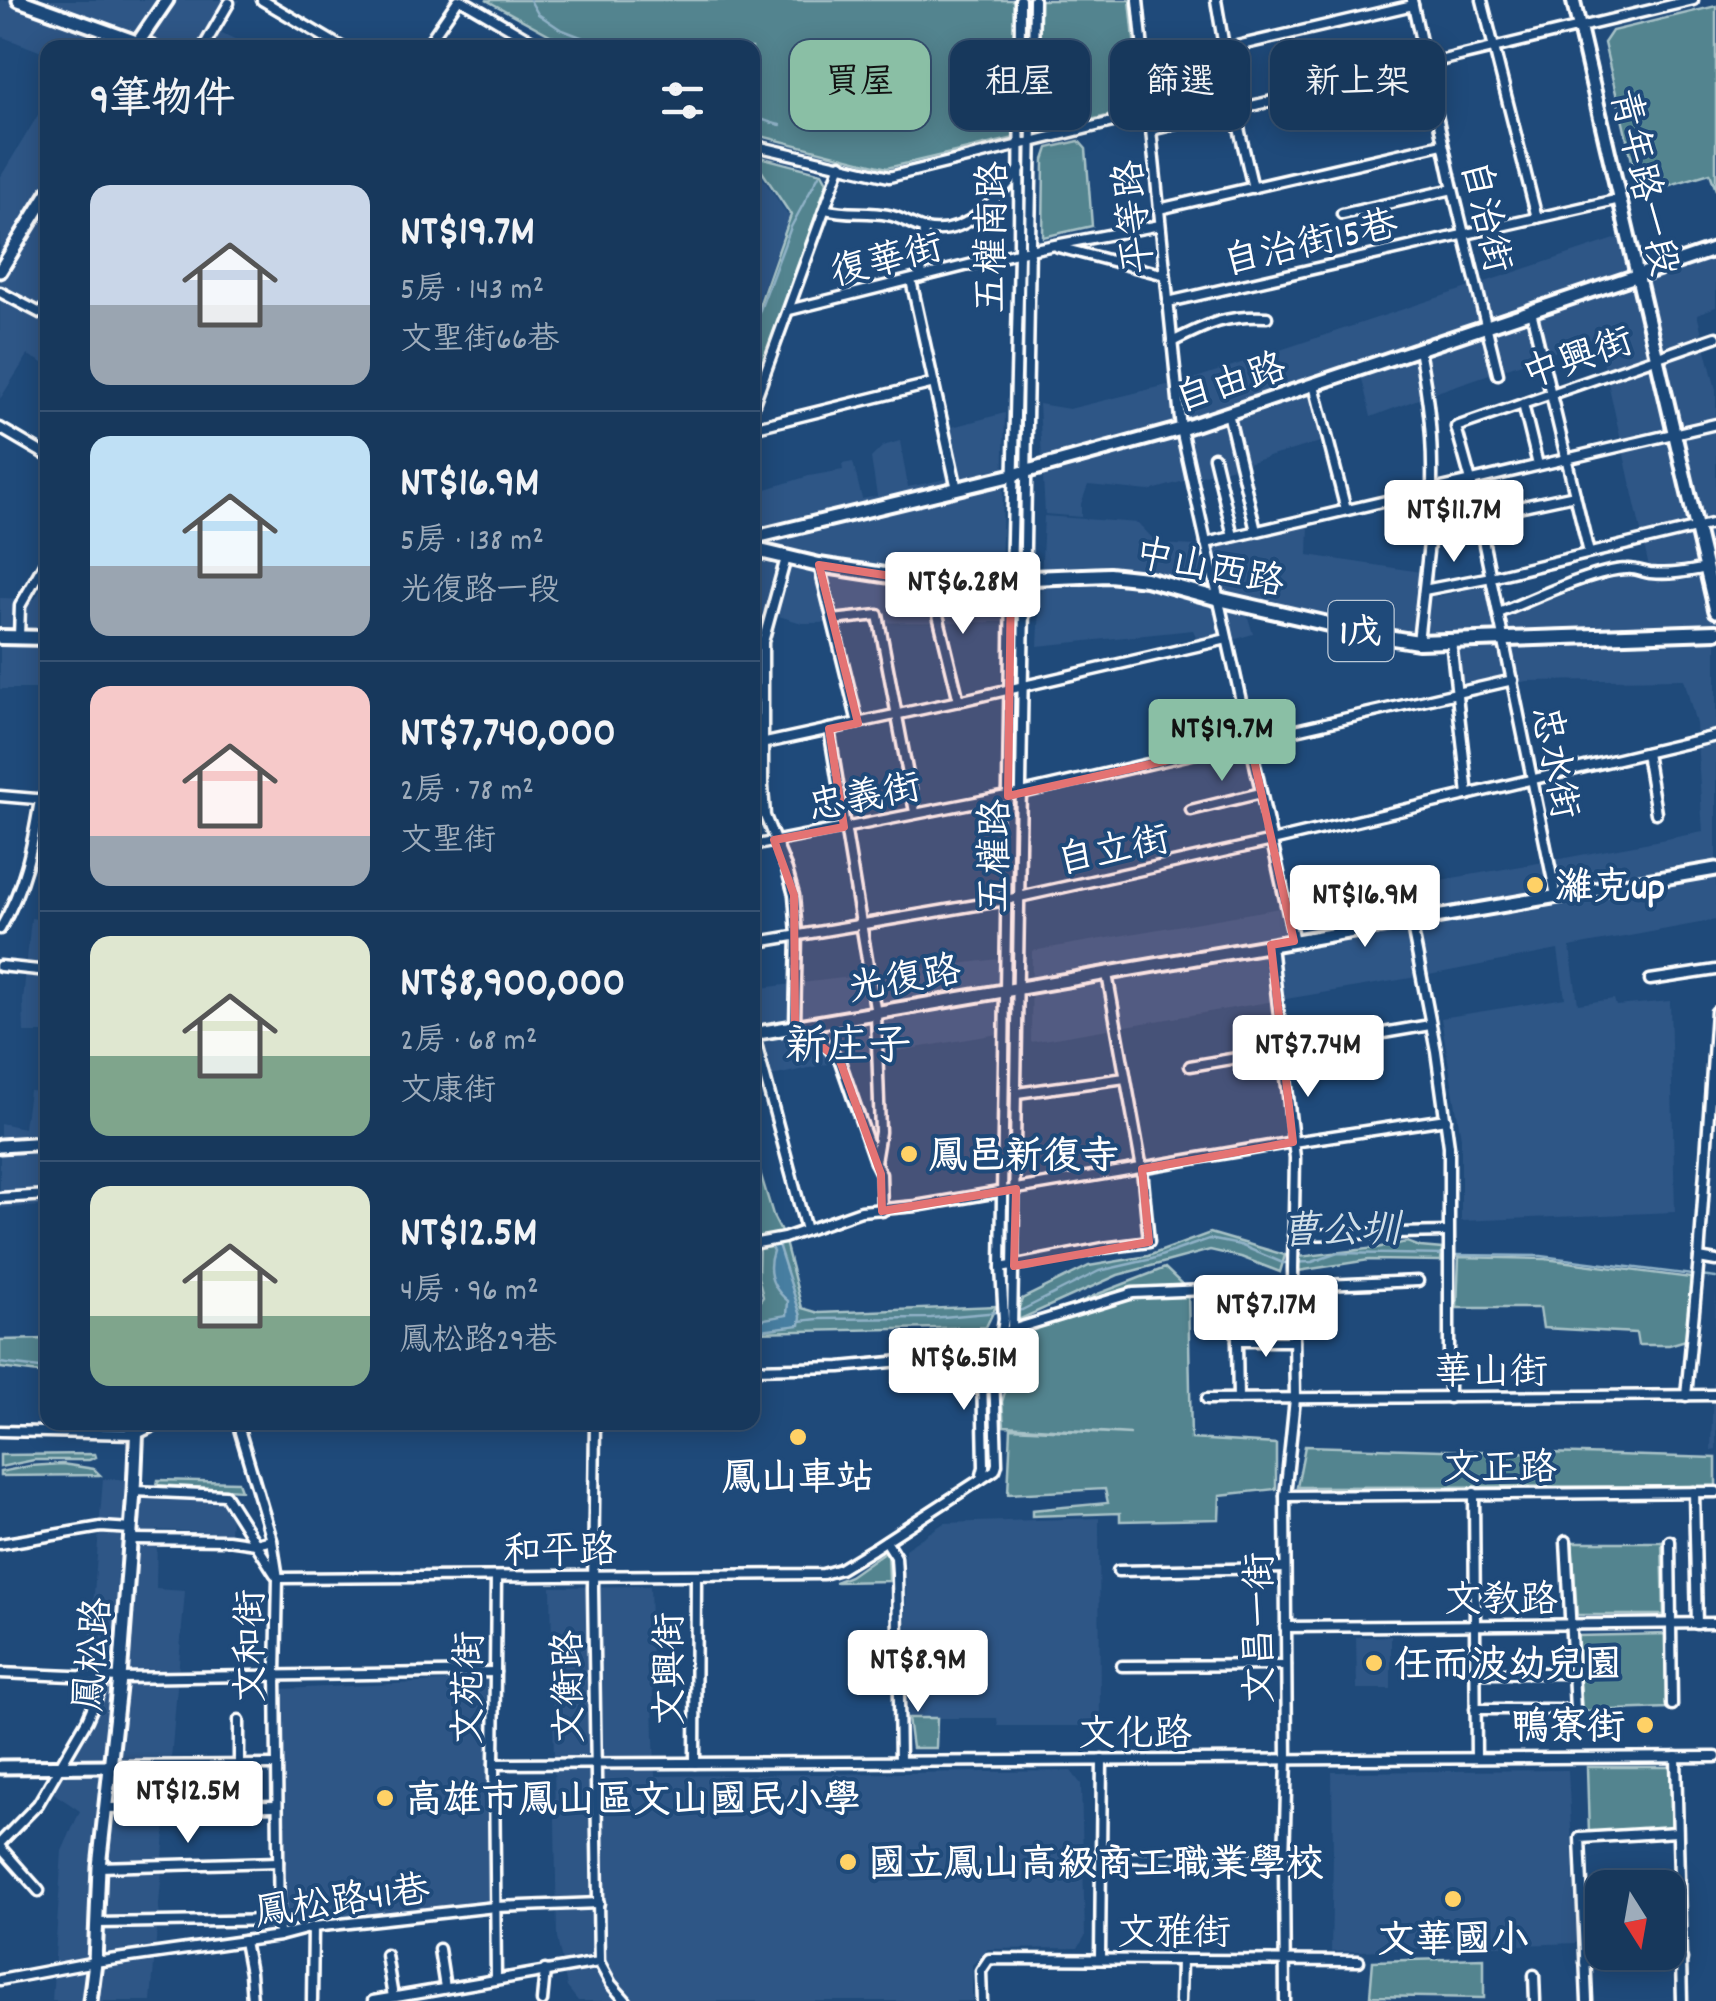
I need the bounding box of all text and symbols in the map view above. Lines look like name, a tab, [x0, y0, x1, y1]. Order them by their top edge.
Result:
chip: 買屋	[790, 40, 930, 130]
chip: 租屋	[950, 40, 1090, 130]
chip: 篩選	[1110, 40, 1250, 130]
chip: 新上架	[1270, 40, 1445, 130]
text: 9筆物件	[90, 73, 235, 133]
icon: filters	[655, 73, 710, 128]
street label: 青年路一段	[1592, 84, 1689, 282]
street label: 自治街	[1443, 156, 1522, 279]
street label: 平等路	[1104, 157, 1171, 276]
street label: 五權南路	[967, 161, 1024, 314]
street label: 自治街15巷	[1218, 200, 1404, 293]
text: NT$19.7M	[400, 205, 535, 265]
street label: 復華街	[825, 223, 949, 304]
icon: home	[170, 225, 290, 345]
text: 5房 · 143 m²	[400, 269, 544, 315]
street label: 中興街	[1516, 317, 1642, 406]
text: 文聖街66巷	[400, 319, 559, 365]
street label: 自由路	[1169, 342, 1294, 430]
text: NT$16.9M	[400, 456, 539, 516]
icon: home	[170, 476, 290, 596]
pin: NT$11.7M	[1351, 480, 1557, 565]
text: NT$11.7M	[1406, 489, 1502, 535]
text: 5房 · 138 m²	[400, 520, 544, 566]
street label: 中山西路	[1129, 529, 1289, 614]
pin: NT$6.28M	[860, 552, 1066, 637]
text: NT$6.28M	[907, 561, 1019, 607]
text: 光復路一段	[400, 570, 560, 616]
road number: 1戊	[1328, 601, 1394, 661]
pin: NT$19.7M	[1119, 699, 1325, 784]
street label: 忠水街	[1514, 702, 1589, 824]
text: NT$7,740,000	[400, 706, 616, 766]
text: NT$19.7M	[1171, 708, 1273, 754]
icon: home	[170, 726, 290, 846]
street label: 忠義街	[804, 763, 926, 838]
text: 2房 · 78 m²	[400, 770, 534, 816]
street label: 五權路	[970, 799, 1027, 914]
street label: 自立街	[1053, 815, 1176, 892]
text: 文聖街	[400, 820, 496, 866]
place label: 濰克up	[1555, 863, 1665, 918]
pin: NT$16.9M	[1262, 865, 1468, 950]
text: NT$16.9M	[1312, 874, 1418, 920]
marker: 濰克up	[1524, 874, 1546, 896]
street label: 光復路	[844, 945, 966, 1019]
text: NT$8,900,000	[400, 956, 625, 1016]
icon: home	[170, 976, 290, 1096]
pin: NT$7.74M	[1205, 1015, 1411, 1100]
text: 2房 · 68 m²	[400, 1020, 537, 1066]
district label: 新庄子	[785, 1020, 911, 1080]
text: NT$7.74M	[1255, 1024, 1361, 1070]
text: 文康街	[400, 1070, 496, 1116]
place label: 鳳邑新復寺	[929, 1132, 1119, 1187]
marker: 鳳邑新復寺	[898, 1143, 920, 1165]
water label: 曹公圳	[1280, 1205, 1405, 1264]
text: NT$12.5M	[400, 1206, 537, 1266]
icon: home	[170, 1226, 290, 1346]
text: 4房 · 96 m²	[400, 1270, 539, 1316]
pin: NT$7.17M	[1163, 1275, 1369, 1360]
text: NT$7.17M	[1216, 1284, 1316, 1330]
text: 鳳松路29巷	[400, 1320, 557, 1366]
pin: NT$6.51M	[861, 1328, 1067, 1413]
text: NT$6.51M	[911, 1337, 1017, 1383]
street label: 華山街	[1434, 1348, 1548, 1403]
marker: 鳳山車站	[787, 1426, 809, 1448]
street label: 文正路	[1443, 1444, 1557, 1499]
place label: 鳳山車站	[722, 1454, 874, 1509]
street label: 和平路	[503, 1526, 618, 1583]
street label: 文昌一街	[1236, 1552, 1291, 1704]
street label: 文教路	[1444, 1576, 1558, 1631]
street label: 文和街	[227, 1589, 282, 1703]
street label: 鳳松路	[64, 1595, 129, 1714]
street label: 文興街	[646, 1612, 701, 1726]
street label: 文衡路	[544, 1629, 601, 1744]
pin: NT$8.9M	[826, 1630, 1010, 1715]
street label: 文苑街	[444, 1631, 501, 1746]
text: NT$8.9M	[870, 1639, 966, 1685]
place label: 任而波幼兒園	[1394, 1641, 1622, 1696]
marker: 任而波幼兒園	[1363, 1652, 1385, 1674]
place label: 鴨寮街	[1511, 1703, 1625, 1758]
street label: 文化路	[1078, 1710, 1192, 1765]
marker: 鴨寮街	[1634, 1714, 1656, 1736]
pin: NT$12.5M	[85, 1761, 291, 1846]
text: NT$12.5M	[136, 1770, 240, 1816]
place label: 高雄市鳳山區文山國民小學	[405, 1776, 861, 1831]
marker: 高雄市鳳山區文山國民小學	[374, 1787, 396, 1809]
place label: 國立鳳山高級商工職業學校	[868, 1840, 1324, 1895]
marker: 國立鳳山高級商工職業學校	[837, 1851, 859, 1873]
street label: 鳳松路41巷	[252, 1865, 434, 1944]
north arrow	[1585, 1870, 1685, 1970]
map controls	[1585, 1870, 1685, 1970]
marker: 文華國小	[1442, 1888, 1464, 1910]
street label: 文雅街	[1117, 1909, 1231, 1964]
place label: 文華國小	[1377, 1916, 1529, 1971]

